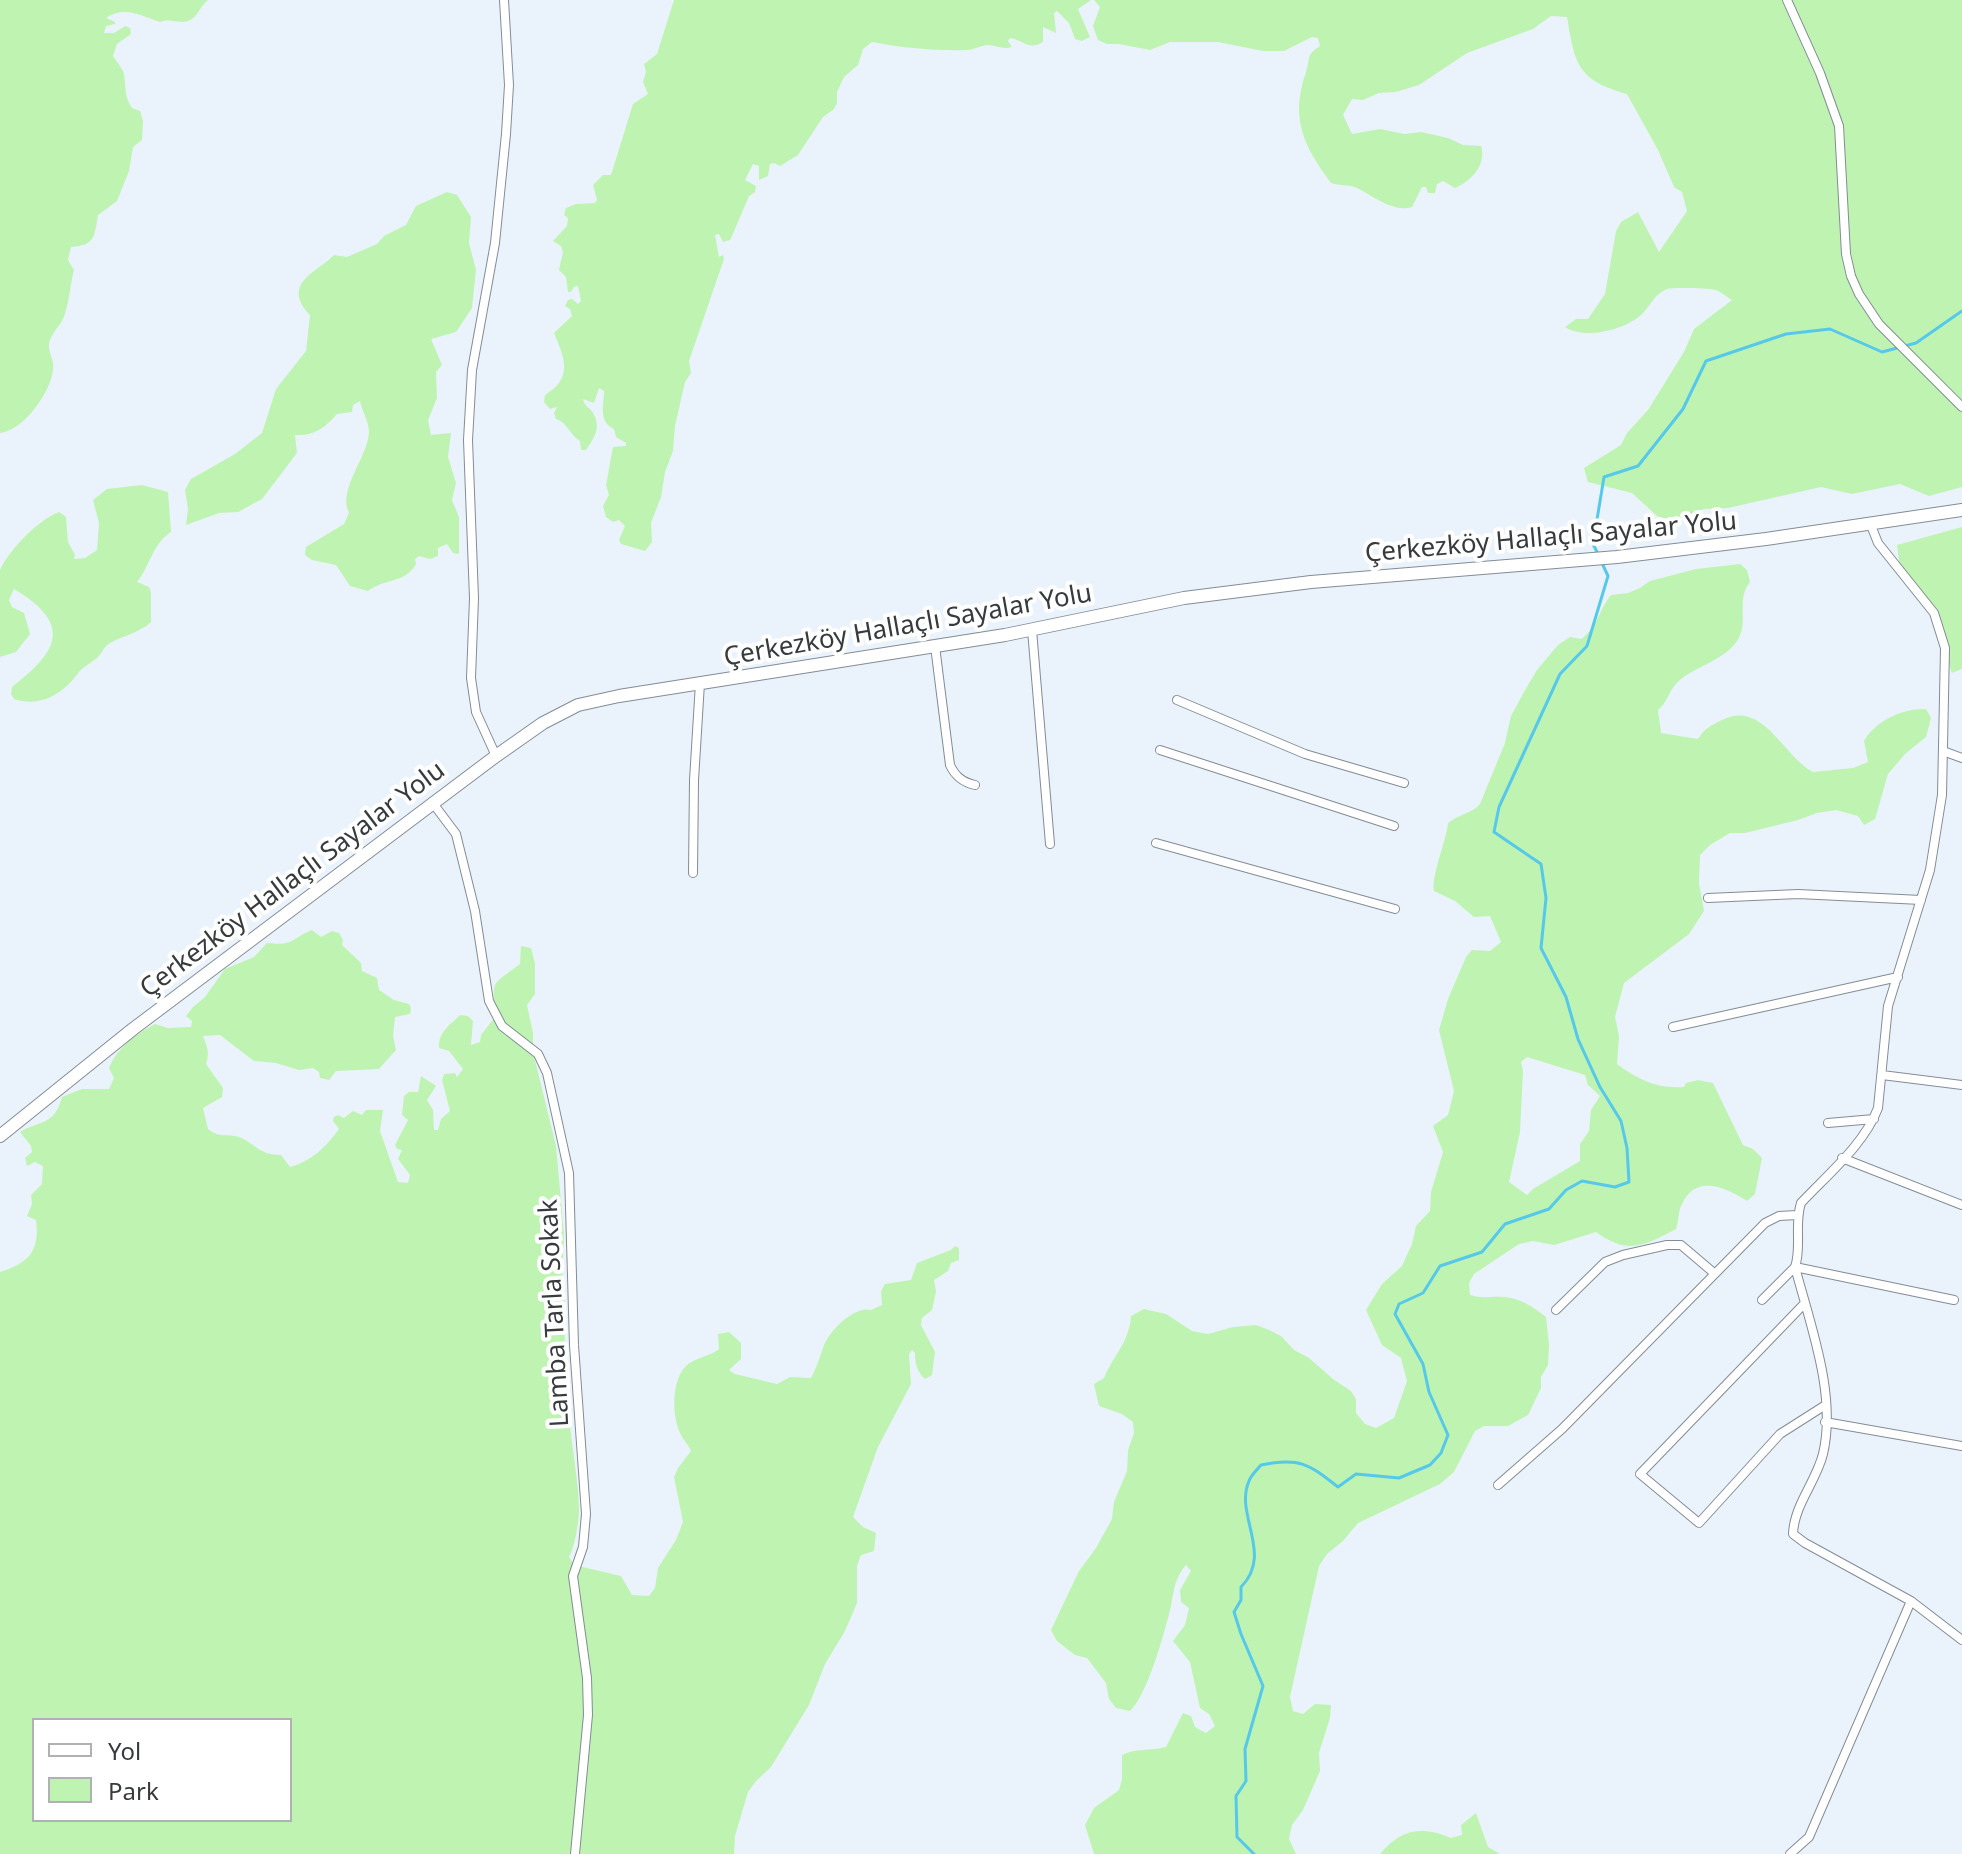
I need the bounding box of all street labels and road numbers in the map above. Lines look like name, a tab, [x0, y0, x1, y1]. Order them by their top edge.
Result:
street label: Çerkezköy Hallaçlı Sayalar Yolu	[1364, 506, 1738, 570]
street label: Çerkezköy Hallaçlı Sayalar Yolu	[721, 578, 1095, 674]
street label: Çerkezköy Hallaçlı Sayalar Yolu	[135, 755, 451, 1005]
street label: Lamba Tarla Sokak	[533, 1198, 577, 1428]

